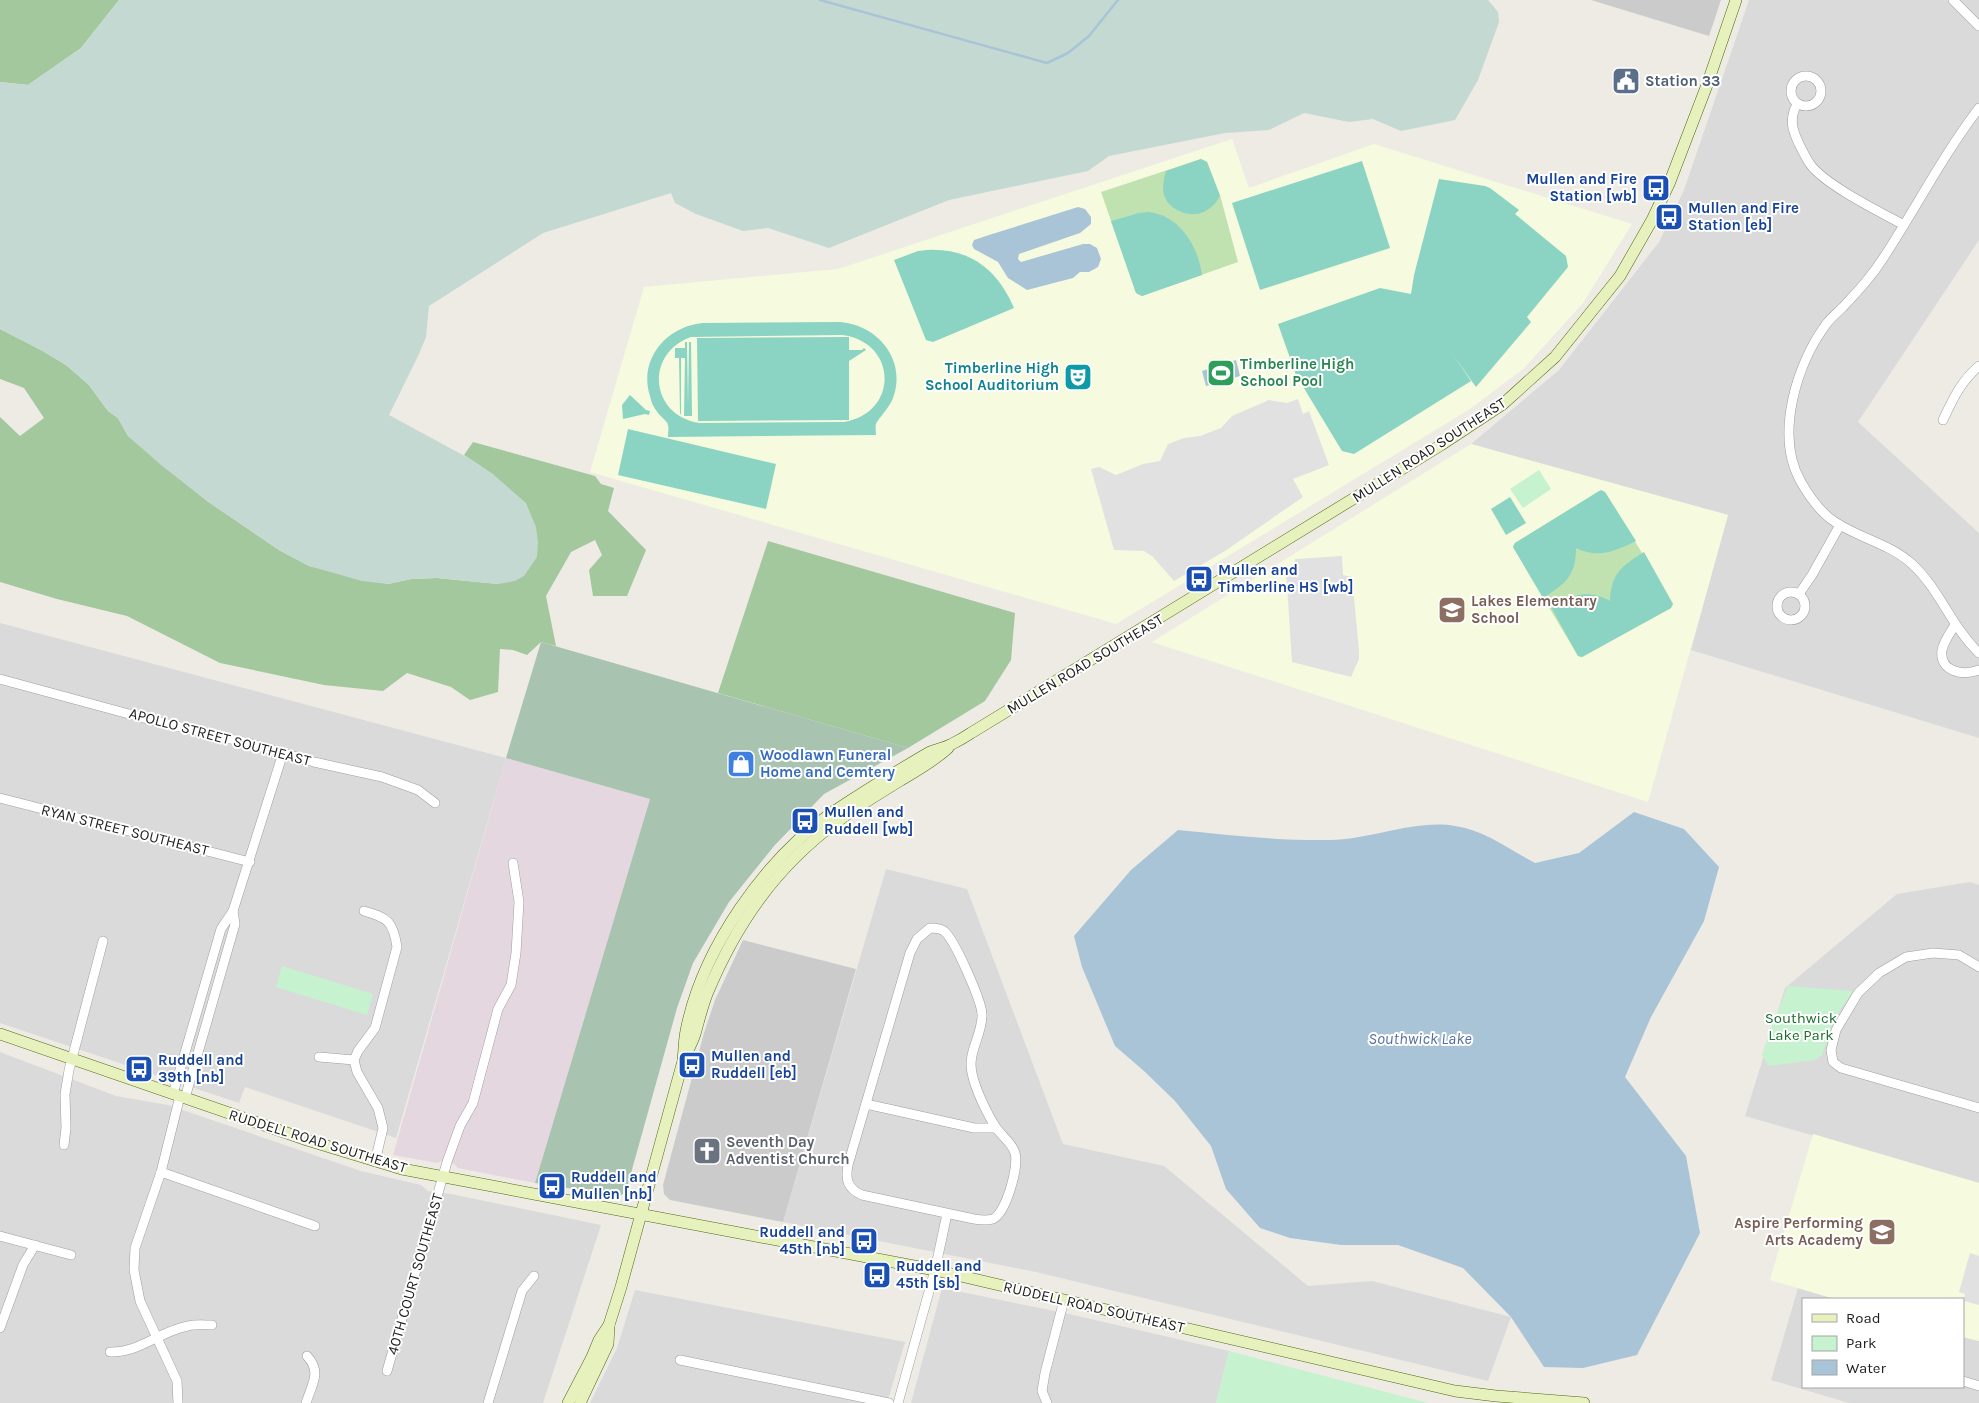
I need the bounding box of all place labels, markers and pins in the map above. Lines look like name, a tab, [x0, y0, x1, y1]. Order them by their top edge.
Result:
public building icon: Station 33	[1611, 66, 1641, 96]
place label: Station 33	[1645, 72, 1720, 90]
place label: Mullen and Fire Station [wb]	[1526, 170, 1637, 205]
bus stop icon: Mullen and Fire Station [wb]	[1641, 173, 1671, 203]
place label: Mullen and Fire Station [eb]	[1688, 199, 1799, 234]
bus stop icon: Mullen and Fire Station [eb]	[1654, 202, 1684, 232]
place label: Timberline High School Pool	[1240, 355, 1354, 390]
sports icon: Timberline High School Pool	[1206, 358, 1236, 388]
place label: Timberline High School Auditorium	[925, 359, 1059, 394]
theatre icon: Timberline High School Auditorium	[1063, 362, 1093, 392]
place label: Mullen and Timberline HS [wb]	[1218, 561, 1354, 596]
bus stop icon: Mullen and Timberline HS [wb]	[1184, 564, 1214, 594]
place label: Lakes Elementary School	[1471, 592, 1597, 627]
school or university icon: Lakes Elementary School	[1437, 595, 1467, 625]
place label: Woodlawn Funeral Home and Cemtery	[760, 746, 896, 781]
shop icon: Woodlawn Funeral Home and Cemtery	[726, 749, 756, 779]
place label: Mullen and Ruddell [wb]	[824, 803, 913, 838]
bus stop icon: Mullen and Ruddell [wb]	[790, 806, 820, 836]
place label: Mullen and Ruddell [eb]	[711, 1047, 797, 1082]
bus stop icon: Mullen and Ruddell [eb]	[677, 1050, 707, 1080]
place label: Ruddell and 39th [nb]	[158, 1051, 244, 1086]
bus stop icon: Ruddell and 39th [nb]	[124, 1054, 154, 1084]
place label: Seventh Day Adventist Church	[726, 1133, 850, 1168]
church icon: Seventh Day Adventist Church	[692, 1136, 722, 1166]
place label: Ruddell and Mullen [nb]	[571, 1168, 657, 1203]
bus stop icon: Ruddell and Mullen [nb]	[537, 1171, 567, 1201]
place label: Aspire Performing Arts Academy	[1734, 1214, 1863, 1249]
school or university icon: Aspire Performing Arts Academy	[1867, 1217, 1897, 1247]
place label: Ruddell and 45th [nb]	[759, 1223, 845, 1258]
bus stop icon: Ruddell and 45th [nb]	[849, 1226, 879, 1256]
place label: Ruddell and 45th [sb]	[896, 1257, 982, 1292]
bus stop icon: Ruddell and 45th [sb]	[862, 1260, 892, 1290]

